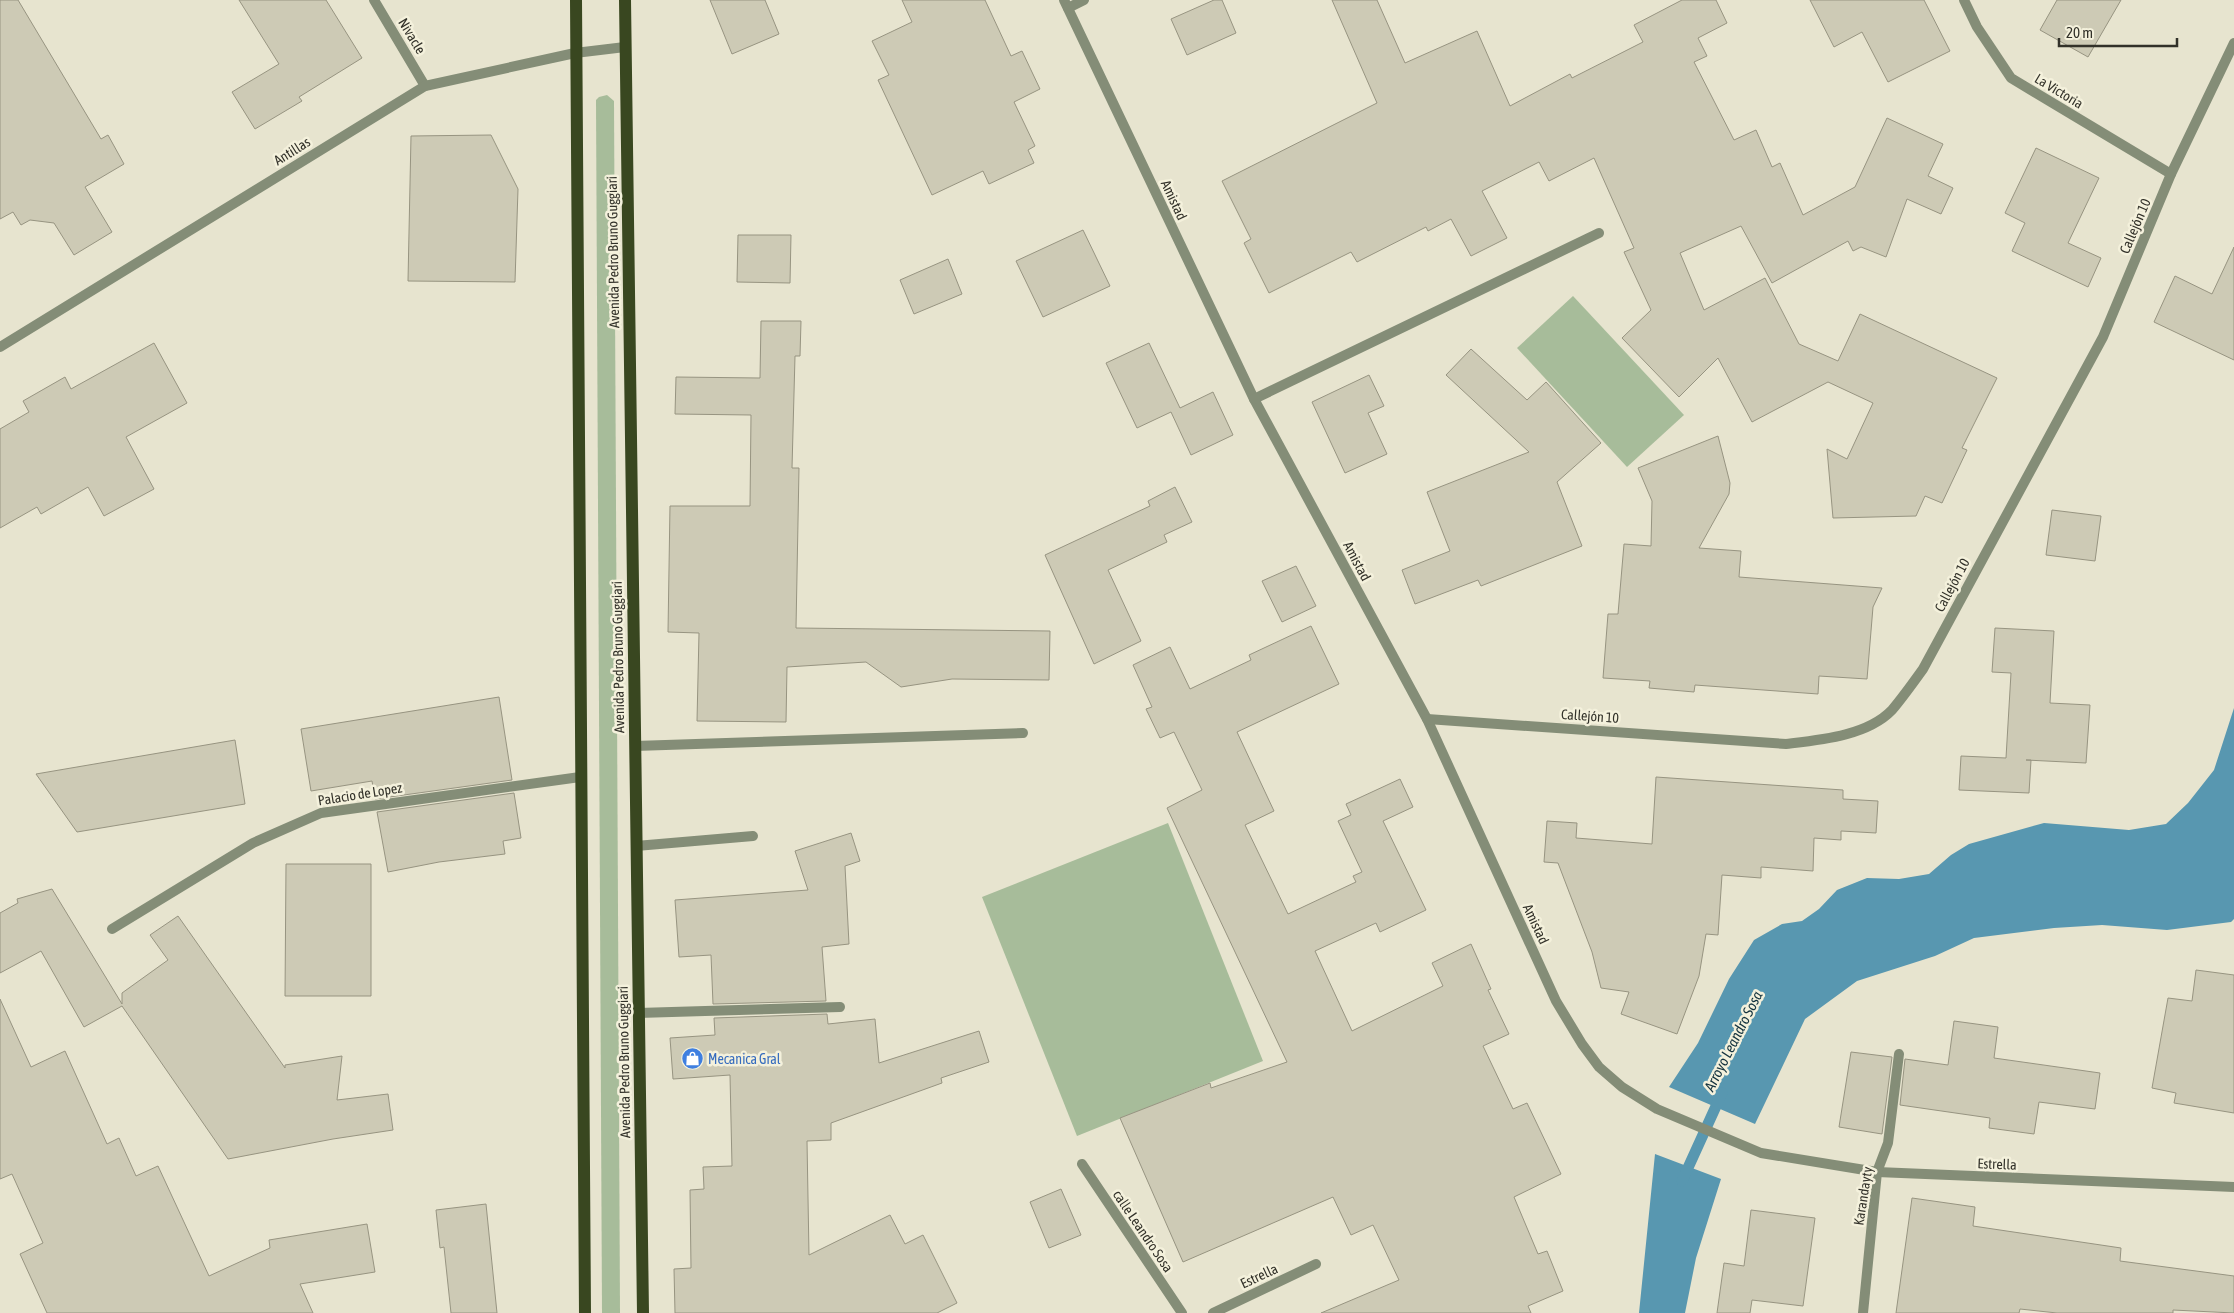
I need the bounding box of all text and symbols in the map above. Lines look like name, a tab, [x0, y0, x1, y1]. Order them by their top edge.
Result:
street label: Nivacle	[395, 15, 429, 57]
scale bar	[2059, 15, 2176, 47]
text: 20 m	[2066, 24, 2093, 41]
street label: La Victoria	[2032, 70, 2086, 112]
street label: Antillas	[271, 134, 313, 168]
street label: Avenida Pedro Bruno Guggiari	[604, 176, 622, 328]
street label: Amistad	[1158, 177, 1190, 223]
street label: Callejón 10	[2116, 196, 2154, 256]
street label: Amistad	[1340, 539, 1374, 583]
street label: Callejón 10	[1931, 555, 1973, 614]
street label: Avenida Pedro Bruno Guggiari	[609, 581, 627, 733]
street label: Callejón 10	[1560, 706, 1620, 726]
street label: Palacio de Lopez	[317, 779, 403, 809]
street label: Amistad	[1520, 901, 1552, 947]
street label: Avenida Pedro Bruno Guggiari	[615, 986, 633, 1138]
water label: Arroyo Leandro Sosa	[1700, 988, 1766, 1095]
shop icon: Mecanica Gral	[680, 1047, 704, 1071]
place label: Mecanica Gral	[708, 1051, 781, 1067]
street label: Estrella	[1977, 1155, 2017, 1173]
street label: Karandayty	[1850, 1165, 1876, 1226]
street label: calle Leandro Sosa	[1110, 1187, 1176, 1275]
street label: Estrella	[1238, 1260, 1280, 1292]

